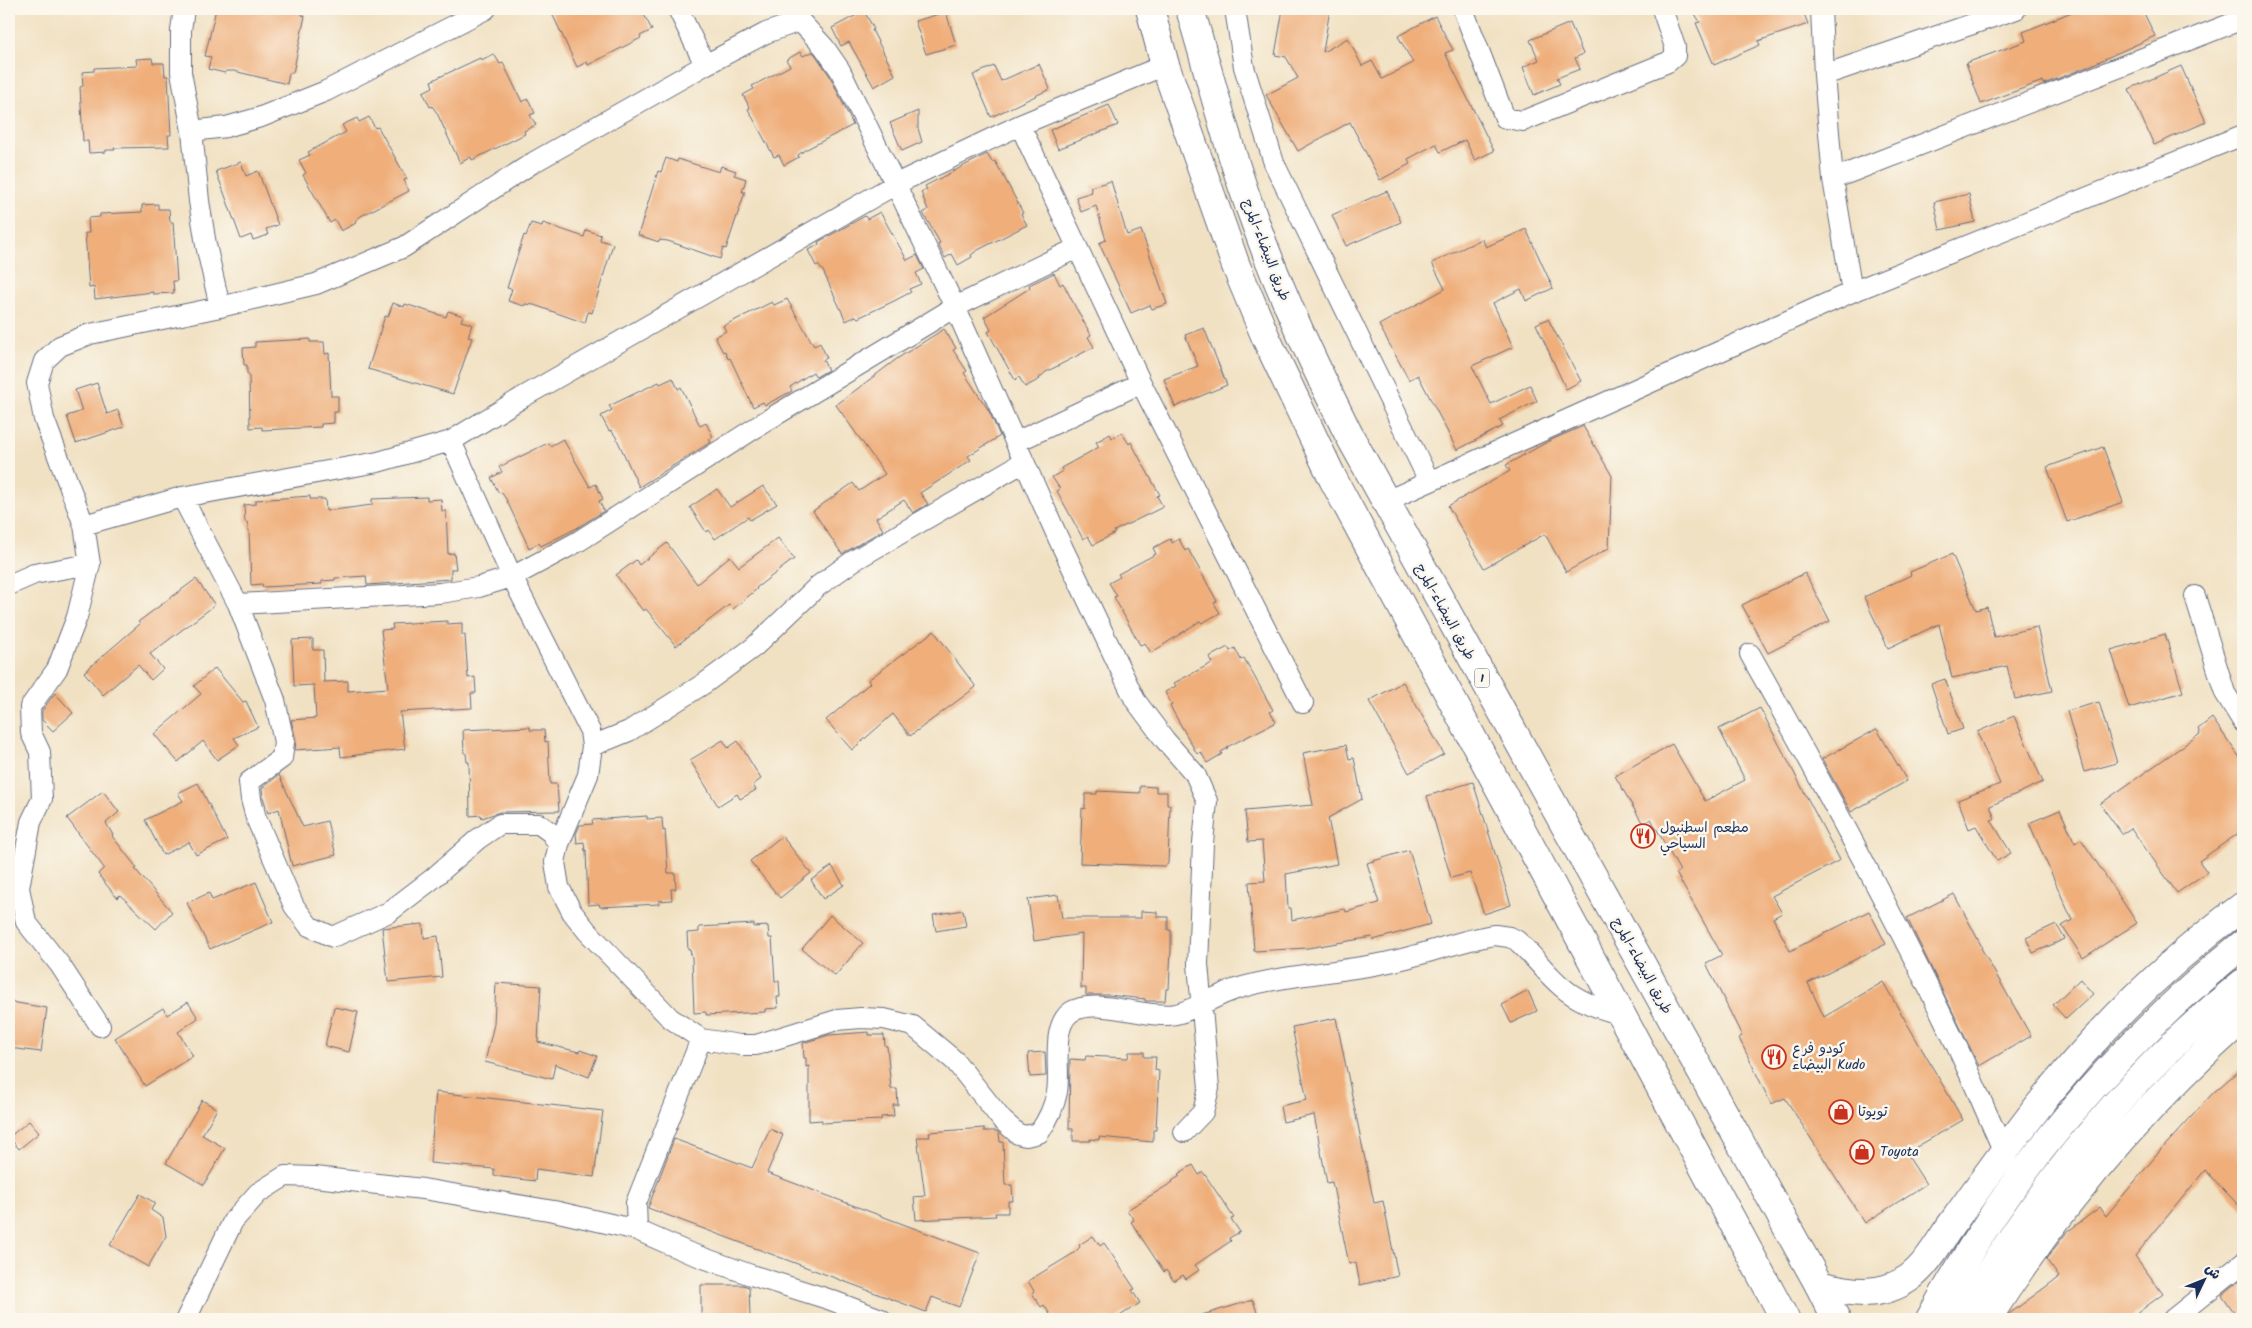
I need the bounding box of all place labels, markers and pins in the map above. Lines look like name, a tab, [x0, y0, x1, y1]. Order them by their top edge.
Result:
place label: مطعم اسطنبول السياحي	[1660, 817, 1749, 856]
restaurant icon: مطعم اسطنبول السياحي	[1630, 823, 1656, 849]
place label: كودو فرع البيضاء Kudo	[1792, 1038, 1865, 1076]
restaurant icon: كودو فرع البيضاء Kudo	[1761, 1044, 1787, 1070]
shop icon: تويوتا	[1828, 1099, 1854, 1125]
place label: تويوتا	[1858, 1101, 1888, 1123]
shop icon: Toyota	[1849, 1139, 1875, 1165]
place label: Toyota	[1880, 1141, 1919, 1163]

